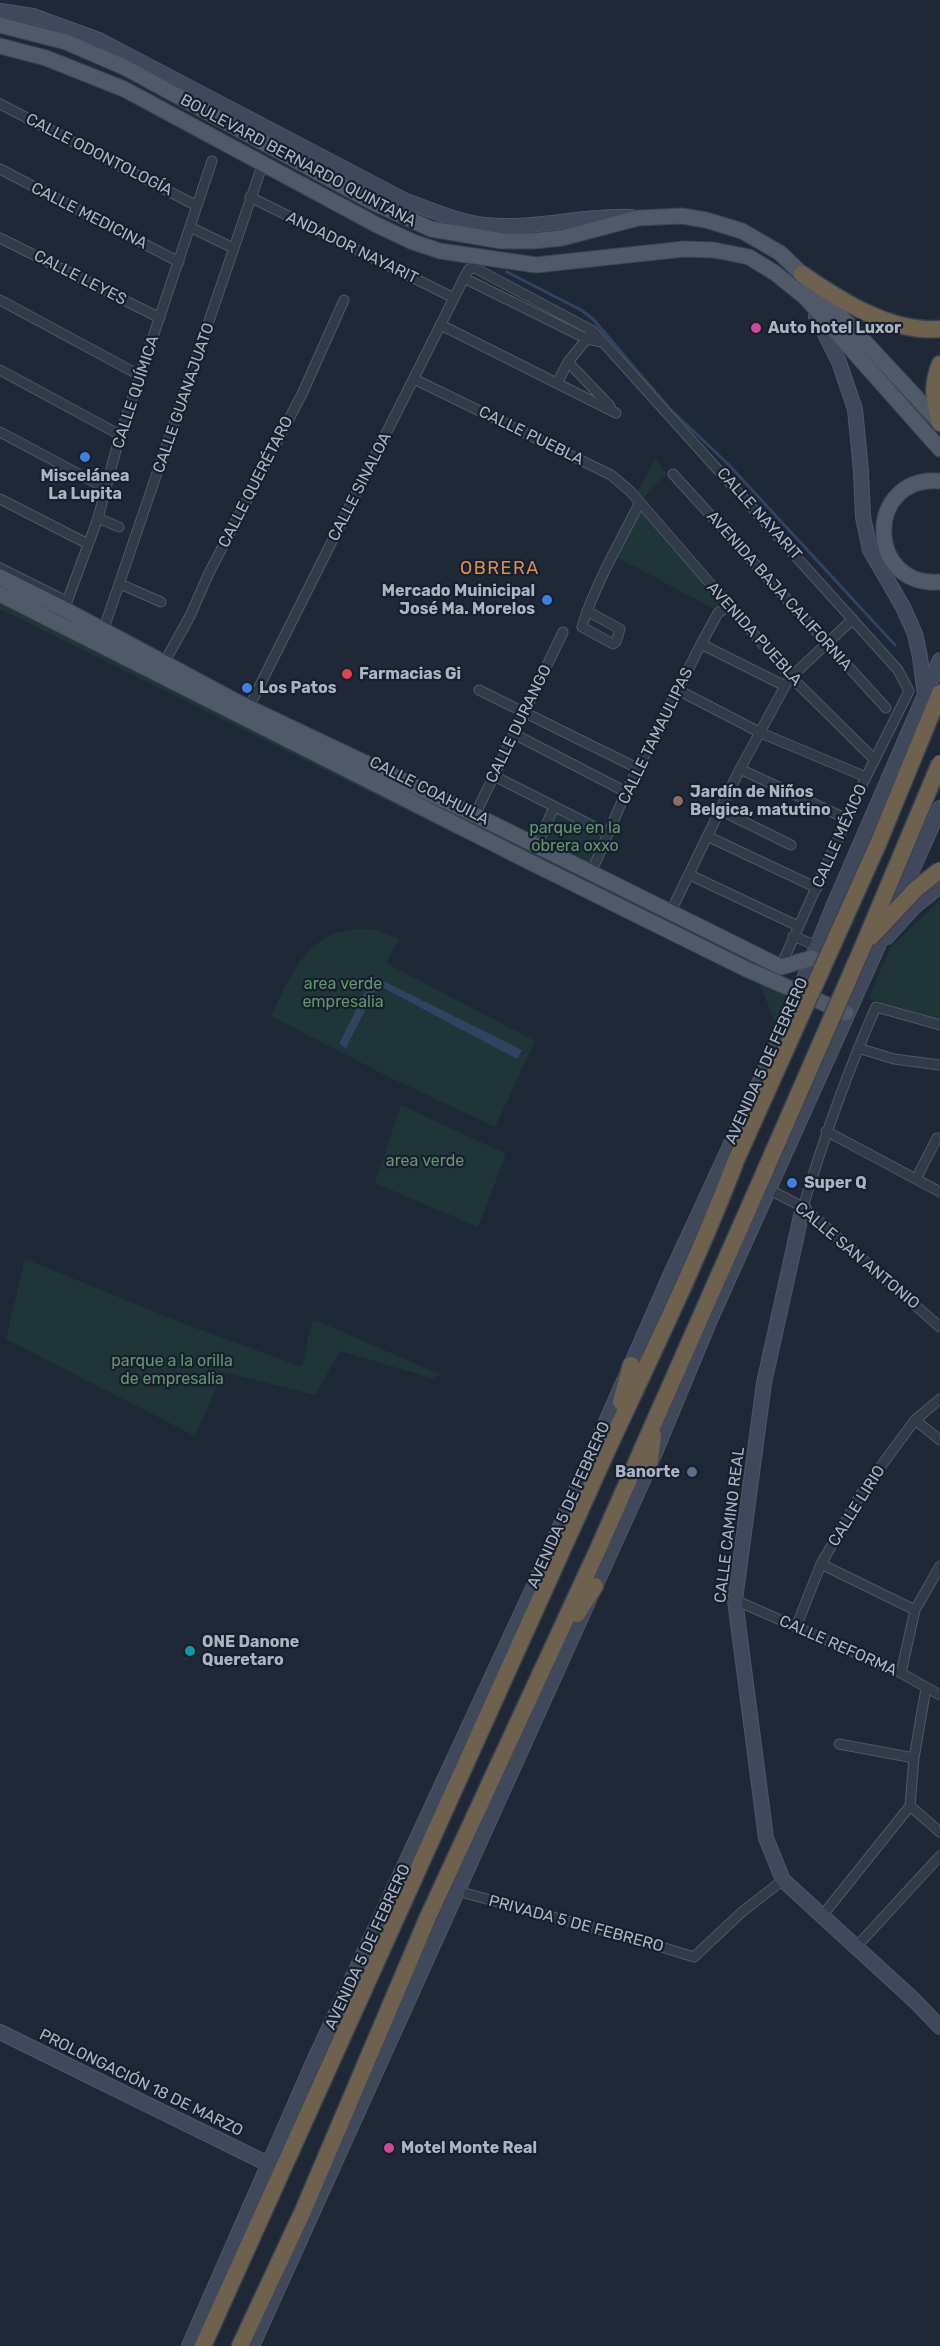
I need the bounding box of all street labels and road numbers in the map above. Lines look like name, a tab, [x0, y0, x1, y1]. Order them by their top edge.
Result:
street label: BOULEVARD BERNARDO QUINTANA	[177, 90, 419, 232]
street label: CALLE ODONTOLOGÍA	[22, 110, 176, 200]
street label: CALLE MEDICINA	[28, 178, 150, 254]
street label: ANDADOR NAYARIT	[283, 208, 421, 288]
street label: CALLE LEYES	[30, 246, 130, 310]
street label: CALLE GUANAJUATO	[149, 320, 219, 476]
street label: CALLE QUÍMICA	[109, 333, 163, 451]
street label: CALLE PUEBLA	[475, 402, 587, 470]
street label: CALLE QUERÉTARO	[215, 413, 297, 551]
street label: CALLE SINALOA	[324, 430, 396, 544]
street label: CALLE NAYARIT	[713, 464, 805, 564]
street label: AVENIDA BAJA CALIFORNIA	[702, 507, 856, 675]
street label: AVENIDA PUEBLA	[702, 578, 806, 690]
street label: CALLE DURANGO	[482, 662, 556, 786]
street label: CALLE TAMAULIPAS	[615, 665, 697, 807]
street label: CALLE COAHUILA	[366, 753, 492, 829]
street label: CALLE MÉXICO	[809, 781, 871, 891]
street label: AVENIDA 5 DE FEBRERO	[722, 975, 812, 1147]
street label: CALLE SAN ANTONIO	[791, 1198, 923, 1314]
street label: AVENIDA 5 DE FEBRERO	[524, 1419, 614, 1591]
street label: CALLE CAMINO REAL	[711, 1446, 749, 1604]
street label: CALLE LIRIO	[824, 1462, 890, 1550]
street label: CALLE REFORMA	[776, 1611, 900, 1681]
street label: AVENIDA 5 DE FEBRERO	[321, 1861, 415, 2033]
street label: PRIVADA 5 DE FEBRERO	[486, 1891, 666, 1957]
street label: PROLONGACIÓN 18 DE MARZO	[36, 2025, 246, 2141]

